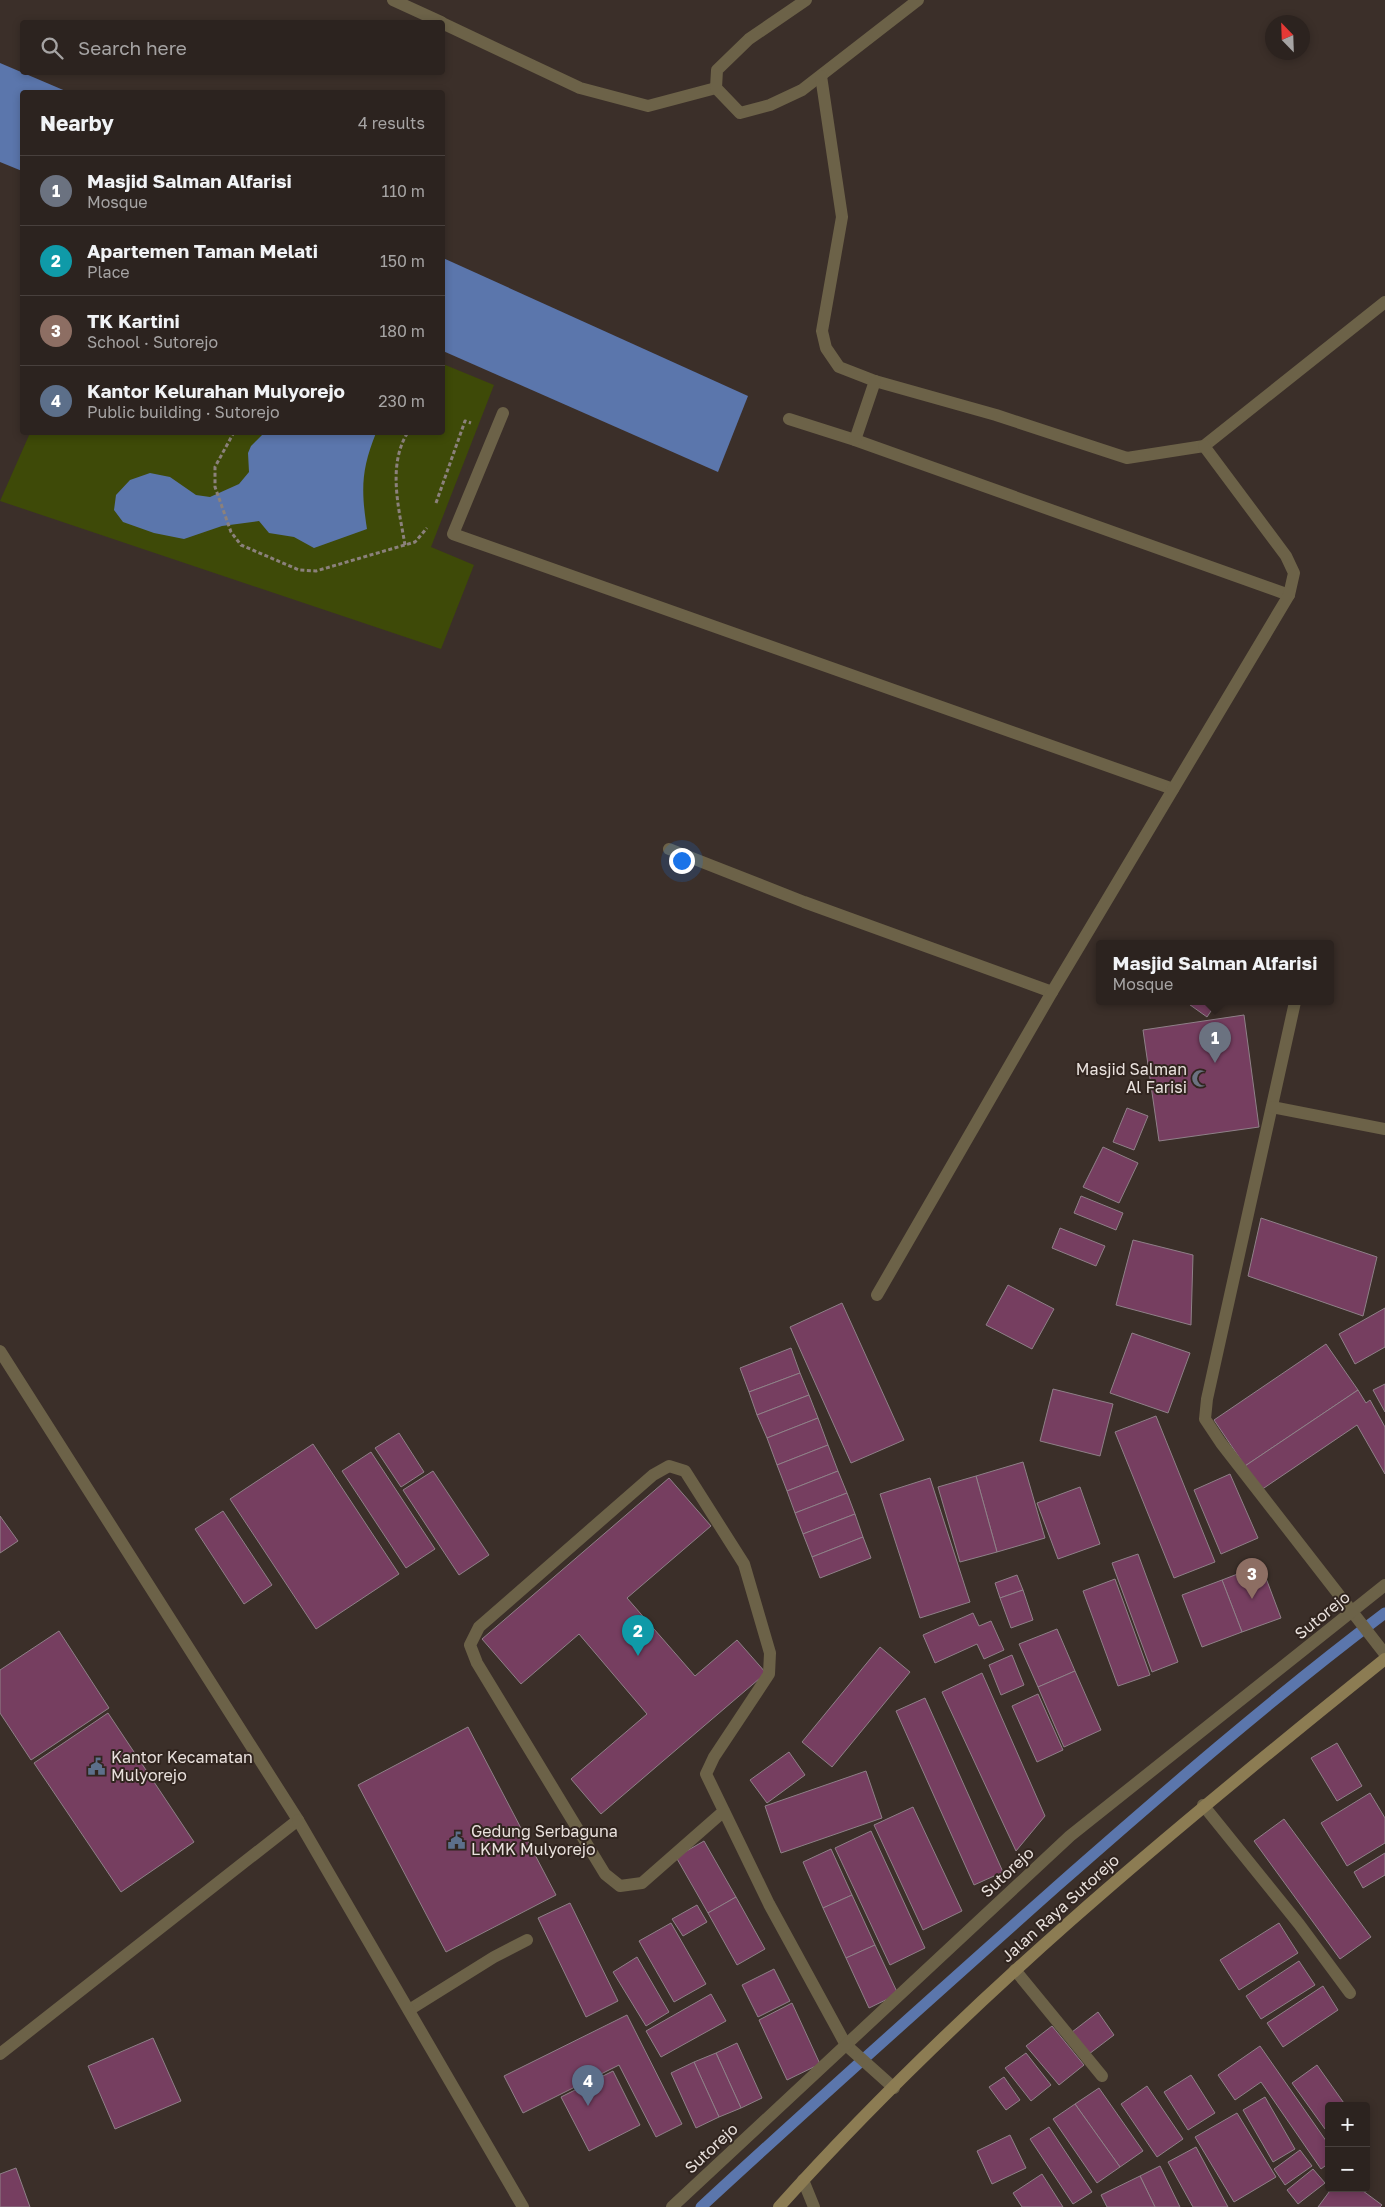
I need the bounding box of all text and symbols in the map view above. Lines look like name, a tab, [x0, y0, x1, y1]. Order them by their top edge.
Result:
north arrow	[1265, 15, 1310, 60]
search box	[20, 20, 445, 75]
icon: search	[38, 34, 66, 62]
text: Search here	[78, 36, 187, 59]
text: Nearby	[40, 110, 114, 136]
text: 4 results	[358, 113, 425, 133]
text: Masjid Salman Alfarisi	[87, 169, 292, 192]
text: 1	[52, 181, 60, 201]
text: 110 m	[381, 181, 425, 201]
text: Mosque	[87, 192, 148, 212]
text: Apartemen Taman Melati	[87, 239, 318, 262]
text: 2	[51, 251, 61, 271]
text: 150 m	[380, 251, 425, 271]
text: Place	[87, 262, 130, 282]
text: TK Kartini	[87, 309, 180, 332]
text: 3	[51, 321, 61, 341]
text: 180 m	[379, 321, 425, 341]
text: School · Sutorejo	[87, 332, 218, 352]
text: Kantor Kelurahan Mulyorejo	[87, 379, 345, 402]
text: 4	[51, 391, 61, 411]
text: 230 m	[378, 391, 425, 411]
text: Public building · Sutorejo	[87, 402, 280, 422]
your location	[669, 848, 695, 874]
popup	[1096, 940, 1334, 1005]
text: Masjid Salman Alfarisi	[1113, 951, 1317, 974]
text: Mosque	[1113, 974, 1173, 994]
pin: 1	[1199, 1022, 1231, 1063]
place label: Masjid Salman Al Farisi	[1076, 1059, 1187, 1097]
mosque icon: Masjid Salman Al Farisi	[1191, 1068, 1211, 1088]
pin: 3	[1236, 1558, 1268, 1599]
street label: Sutorejo	[1290, 1587, 1354, 1643]
pin: 2	[622, 1615, 654, 1656]
place label: Kantor Kecamatan Mulyorejo	[111, 1747, 253, 1785]
public building icon: Kantor Kecamatan Mulyorejo	[87, 1756, 107, 1776]
place label: Gedung Serbaguna LKMK Mulyorejo	[471, 1821, 618, 1859]
public building icon: Gedung Serbaguna LKMK Mulyorejo	[447, 1830, 467, 1850]
street label: Sutorejo	[976, 1842, 1038, 1902]
street label: Jalan Raya Sutorejo	[997, 1850, 1123, 1966]
pin: 4	[572, 2065, 604, 2106]
map controls	[1325, 2102, 1370, 2192]
button: +	[1325, 2102, 1370, 2147]
street label: Sutorejo	[680, 2118, 742, 2178]
button: −	[1325, 2147, 1370, 2192]

